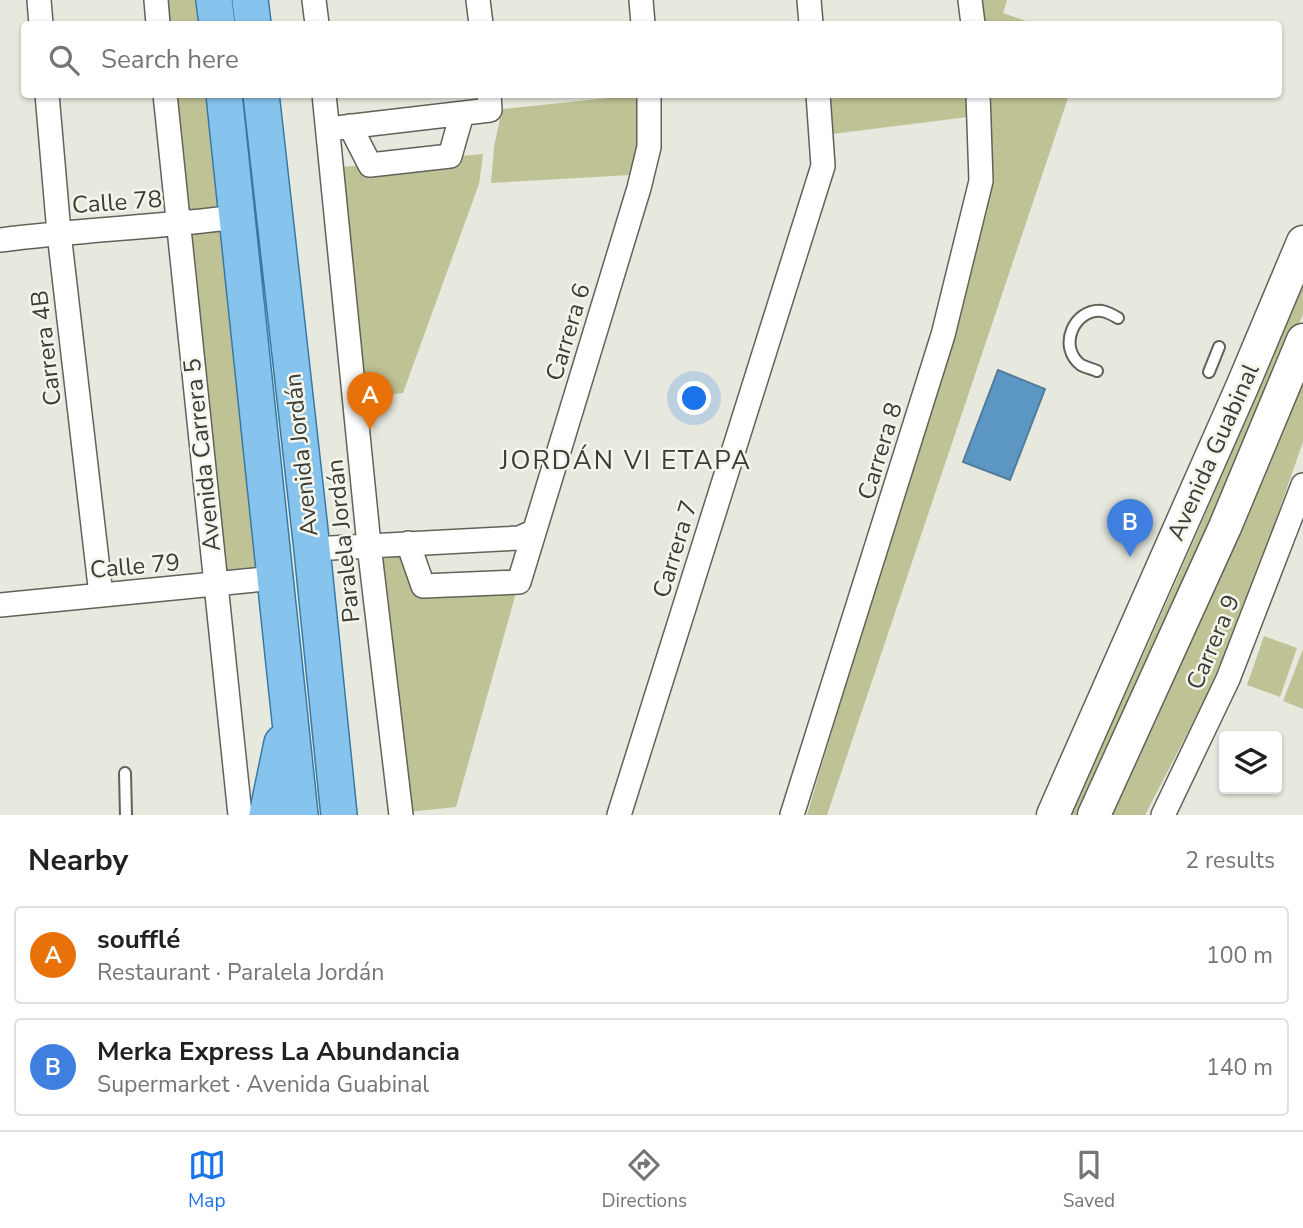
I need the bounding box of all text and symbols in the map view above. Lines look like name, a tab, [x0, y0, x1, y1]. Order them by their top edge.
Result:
search box	[21, 21, 1282, 98]
icon: search	[45, 41, 83, 79]
text: Search here	[101, 42, 239, 77]
street label: Calle 78	[71, 183, 163, 221]
street label: Carrera 6	[538, 279, 598, 385]
street label: Carrera 4B	[23, 288, 69, 408]
street label: Avenida Carrera 5	[176, 357, 228, 553]
street label: Avenida Guabinal	[1160, 358, 1266, 546]
street label: Avenida Jordán	[277, 372, 325, 538]
pin: A	[347, 372, 393, 430]
your location	[677, 381, 711, 415]
street label: Carrera 8	[850, 398, 910, 504]
district label: JORDÁN VI ETAPA	[499, 443, 752, 478]
street label: Paralela Jordán	[319, 458, 367, 624]
street label: Carrera 7	[645, 496, 705, 602]
pin: B	[1107, 499, 1153, 557]
street label: Calle 79	[89, 546, 181, 586]
street label: Carrera 9	[1179, 590, 1247, 694]
map controls	[1219, 731, 1282, 794]
button: layers	[1219, 731, 1282, 794]
text: Nearby	[28, 840, 128, 881]
text: 2 results	[1185, 845, 1275, 876]
text: soufflé	[97, 922, 180, 957]
text: A	[44, 940, 62, 971]
text: 100 m	[1206, 940, 1273, 971]
text: Restaurant · Paralela Jordán	[97, 957, 384, 988]
text: Merka Express La Abundancia	[97, 1034, 460, 1069]
text: B	[45, 1052, 61, 1083]
text: 140 m	[1206, 1052, 1273, 1083]
text: Supermarket · Avenida Guabinal	[97, 1069, 429, 1100]
tab: Map	[188, 1146, 226, 1214]
tab: Directions	[601, 1146, 687, 1214]
tab: Saved	[1063, 1146, 1115, 1214]

